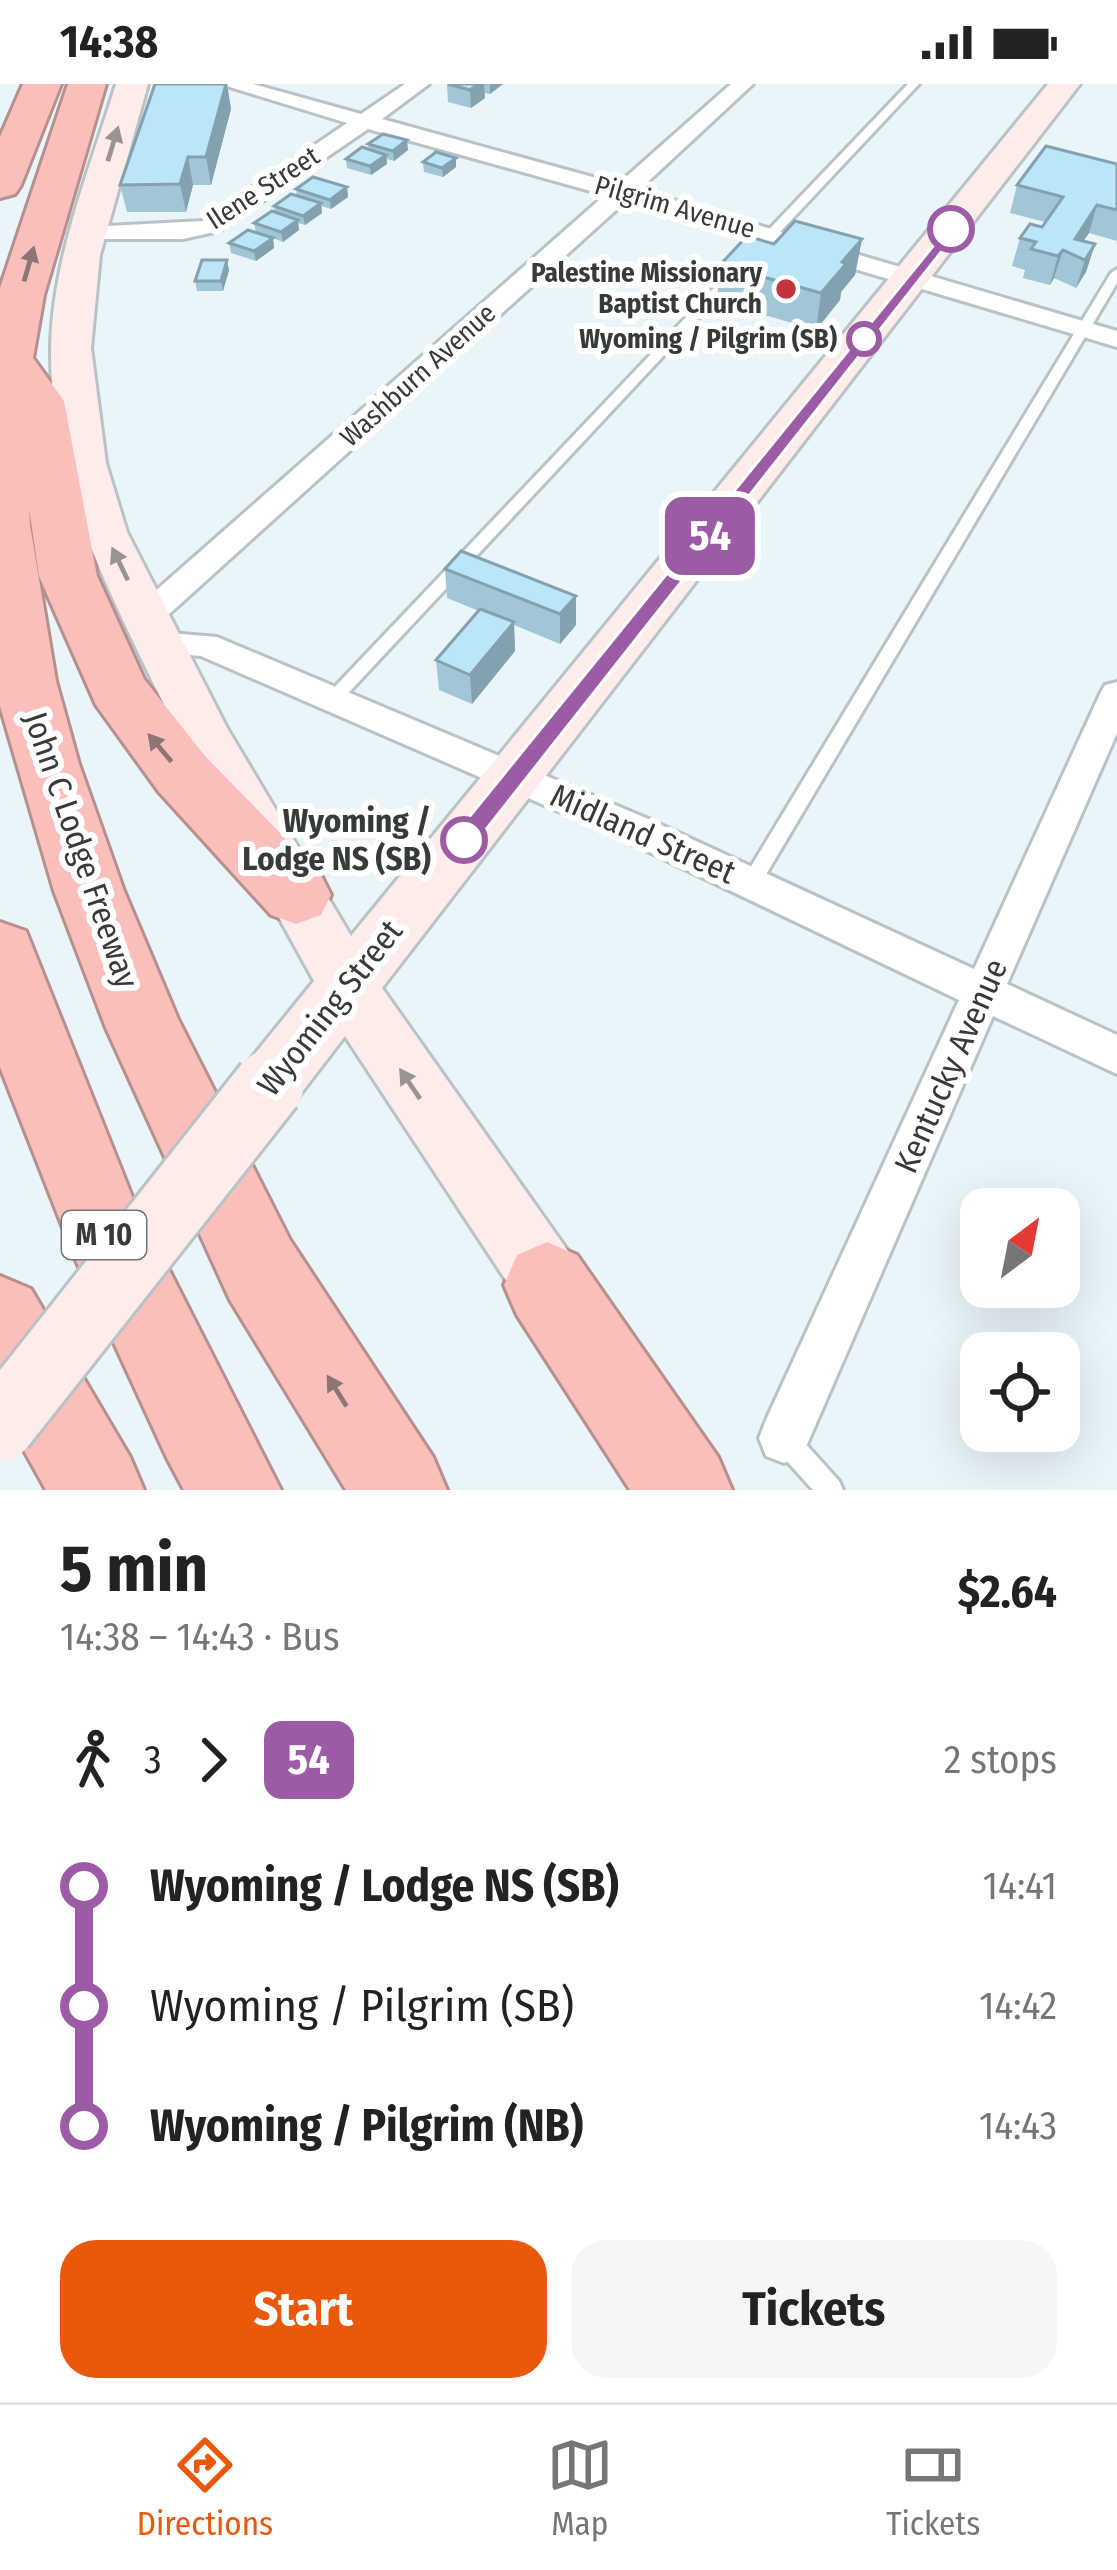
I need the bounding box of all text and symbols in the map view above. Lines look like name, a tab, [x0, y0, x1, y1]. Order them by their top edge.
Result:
text: 14:38	[60, 15, 158, 69]
one-way arrow	[105, 126, 123, 162]
street label: Ilene Street	[201, 140, 325, 236]
street label: Pilgrim Avenue	[591, 169, 759, 245]
unlabelled marker	[929, 207, 973, 251]
one-way arrow	[21, 245, 40, 282]
place label: Palestine Missionary Baptist Church	[531, 257, 762, 320]
marker: Palestine Missionary Baptist Church	[773, 276, 799, 302]
street label: Washburn Avenue	[334, 297, 502, 453]
place label: Wyoming / Pilgrim (SB)	[579, 323, 837, 355]
marker: Wyoming / Pilgrim (SB)	[848, 323, 880, 355]
line badge: 54	[656, 497, 764, 575]
text: 54	[689, 511, 731, 561]
one-way arrow	[110, 546, 130, 581]
street label: John C Lodge Freeway	[15, 707, 147, 994]
one-way arrow	[147, 732, 173, 763]
street label: Midland Street	[544, 775, 742, 893]
place label: Wyoming / Lodge NS (SB)	[242, 801, 431, 879]
marker: Wyoming / Lodge NS (SB)	[442, 818, 486, 862]
street label: Wyoming Street	[249, 912, 411, 1104]
street label: Kentucky Avenue	[886, 953, 1016, 1179]
one-way arrow	[399, 1067, 422, 1100]
north arrow	[960, 1188, 1080, 1308]
map controls	[960, 1188, 1080, 1452]
road number: M 10	[62, 1211, 146, 1259]
button: locate	[960, 1332, 1080, 1452]
one-way arrow	[327, 1375, 349, 1408]
text: 5 min	[60, 1529, 208, 1608]
text: $2.64	[958, 1565, 1057, 1619]
text: 14:38 – 14:43 · Bus	[60, 1614, 340, 1660]
icon: walk	[60, 1727, 126, 1793]
icon: forward	[180, 1727, 246, 1793]
text: 54	[288, 1735, 330, 1785]
text: 3	[144, 1737, 162, 1783]
text: 2 stops	[944, 1737, 1057, 1783]
text: Wyoming / Lodge NS (SB)	[150, 1859, 619, 1913]
text: 14:41	[983, 1863, 1057, 1909]
text: Wyoming / Pilgrim (SB)	[150, 1979, 574, 2033]
text: 14:42	[979, 1983, 1057, 2029]
text: Wyoming / Pilgrim (NB)	[150, 2099, 583, 2153]
text: 14:43	[979, 2103, 1057, 2149]
button: Start	[60, 2240, 547, 2378]
button: Tickets	[571, 2240, 1057, 2378]
tab: Directions	[137, 2432, 273, 2544]
tab: Map	[547, 2432, 613, 2544]
tab: Tickets	[886, 2432, 980, 2544]

